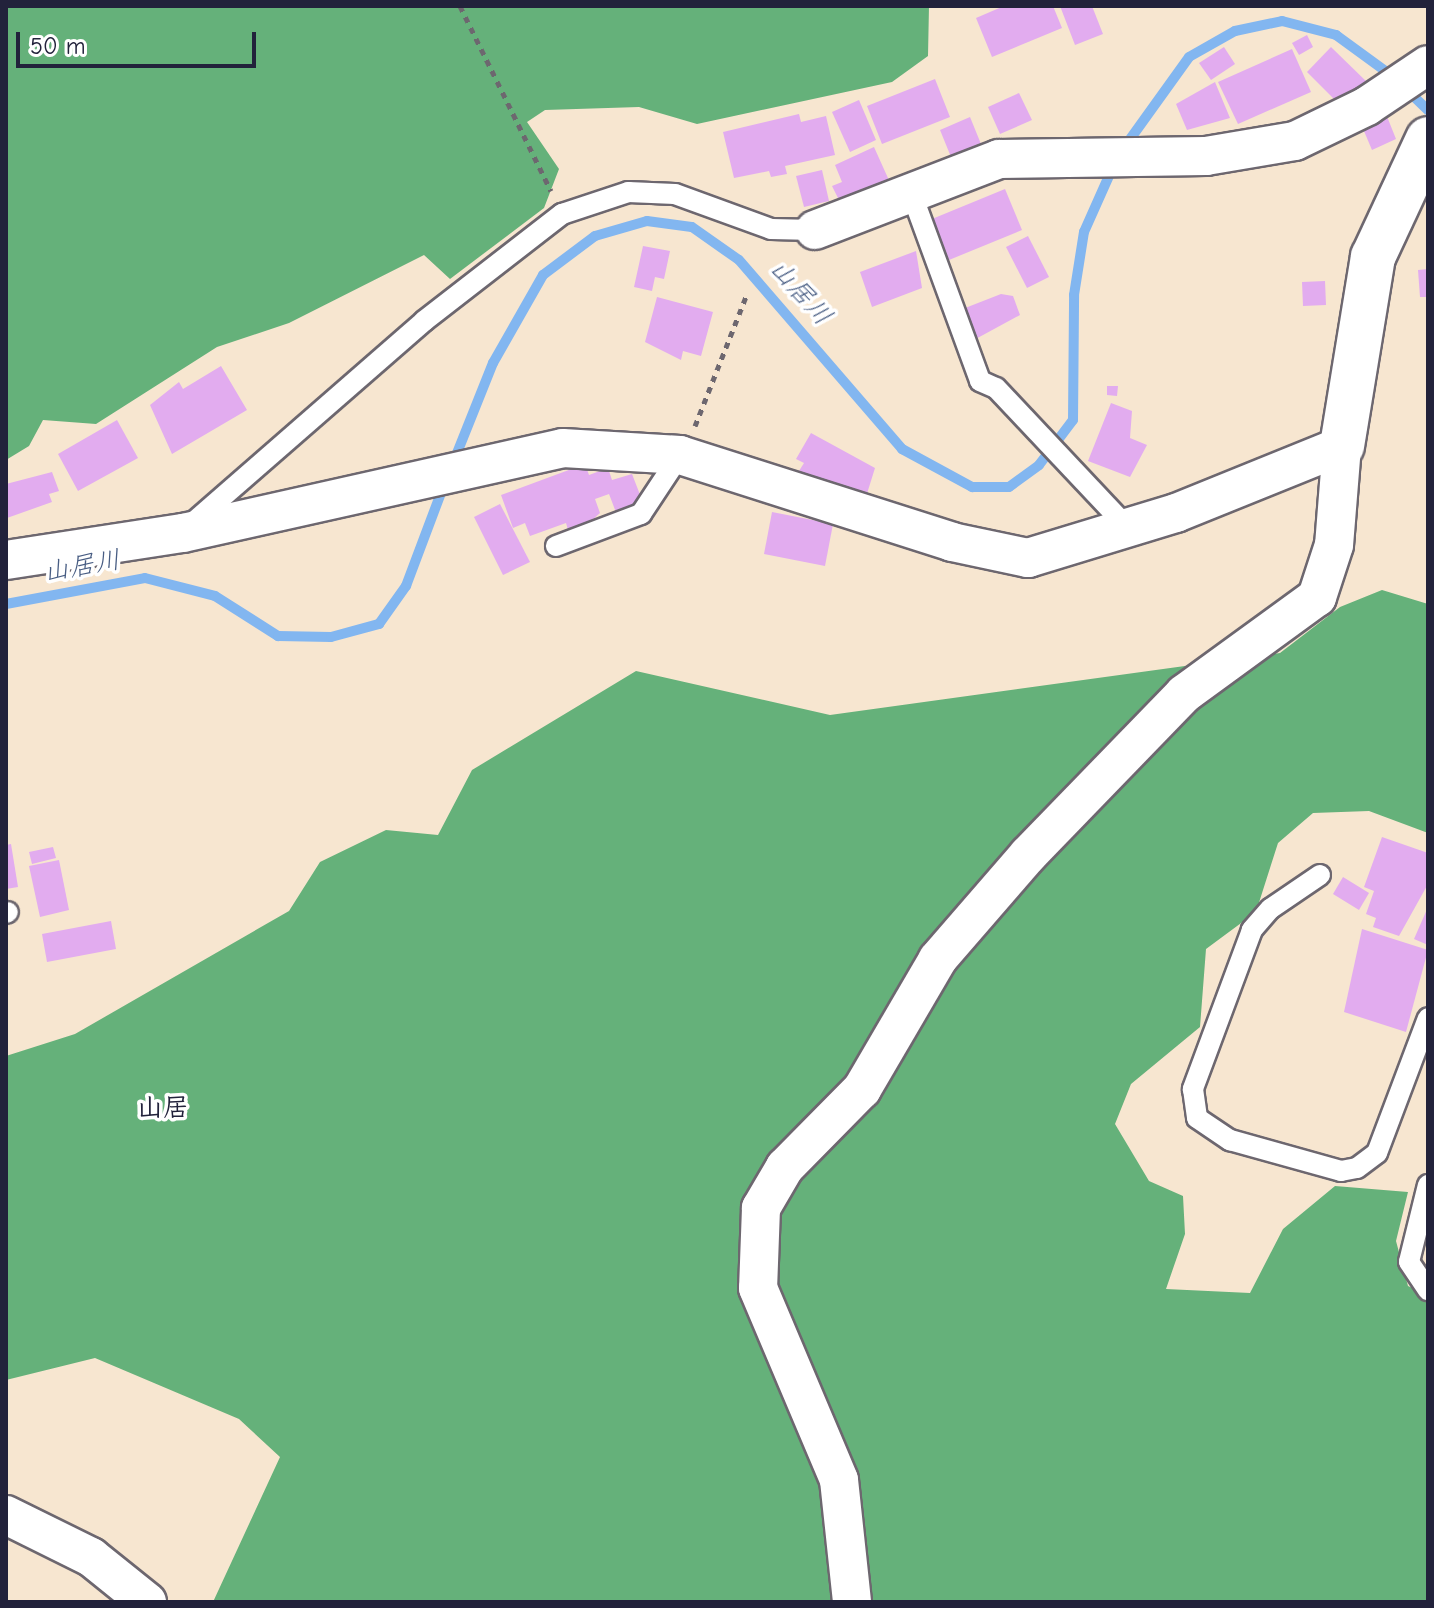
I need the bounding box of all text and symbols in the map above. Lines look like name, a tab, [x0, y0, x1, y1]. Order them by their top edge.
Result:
scale bar	[20, 16, 260, 66]
text: 50 m	[30, 32, 86, 60]
water label: 山居川	[762, 254, 838, 332]
water label: 山居川	[41, 545, 123, 589]
district label: 山居	[137, 1093, 189, 1125]

